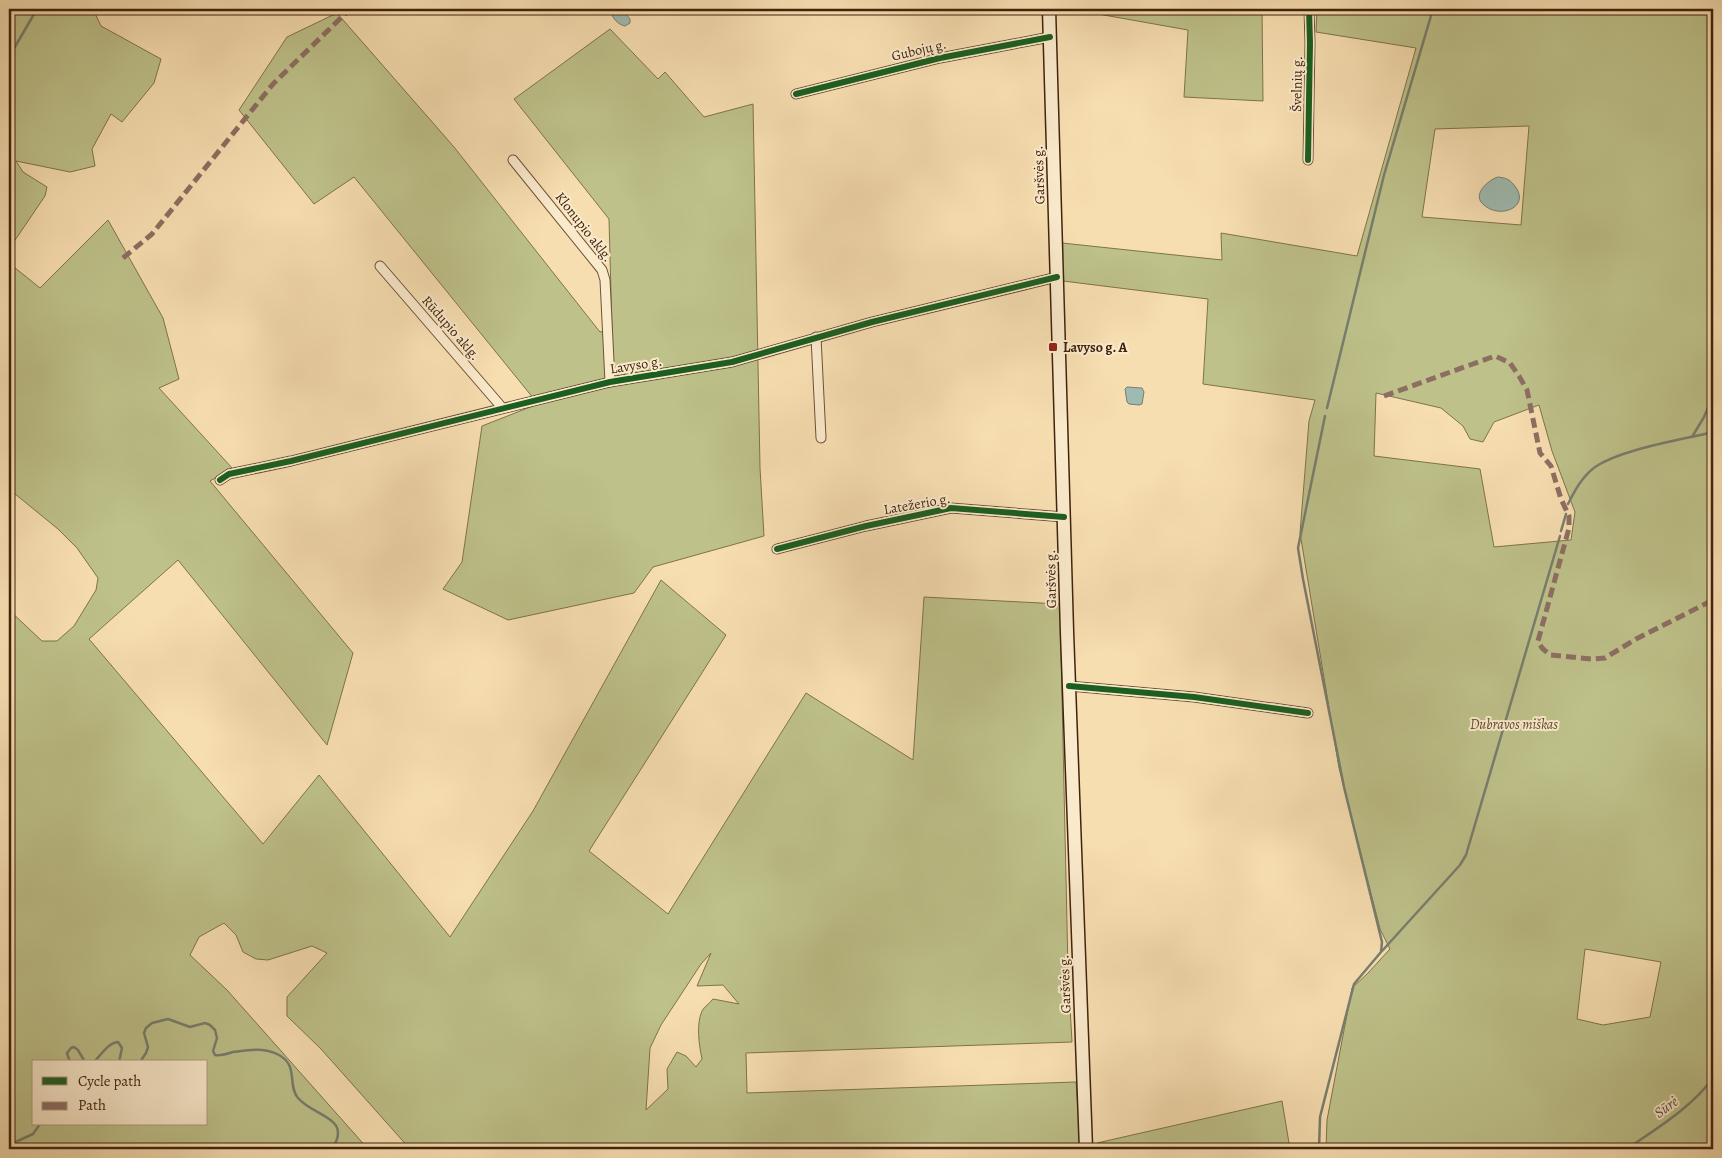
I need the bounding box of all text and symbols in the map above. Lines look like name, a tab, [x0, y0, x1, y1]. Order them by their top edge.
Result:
street label: Gubojų g.	[890, 34, 948, 66]
street label: Švelnių g.	[1287, 56, 1307, 112]
street label: Garšvės g.	[1028, 145, 1050, 205]
street label: Klonupio aklg.	[551, 188, 617, 266]
street label: Rūdupio aklg.	[418, 292, 484, 364]
place label: Lavyso g. A	[1063, 338, 1128, 357]
marker: Lavyso g. A	[1047, 341, 1059, 353]
street label: Lavyso g.	[609, 352, 663, 378]
street label: Latežerio g.	[882, 489, 952, 519]
street label: Garšvės g.	[1041, 549, 1061, 609]
park label: Dubravos miškas	[1470, 715, 1558, 734]
street label: Garšvės g.	[1054, 954, 1076, 1014]
legend	[32, 1060, 208, 1126]
text: Cycle path	[78, 1071, 141, 1091]
water label: Sūrė	[1650, 1091, 1683, 1123]
text: Path	[78, 1095, 106, 1115]

